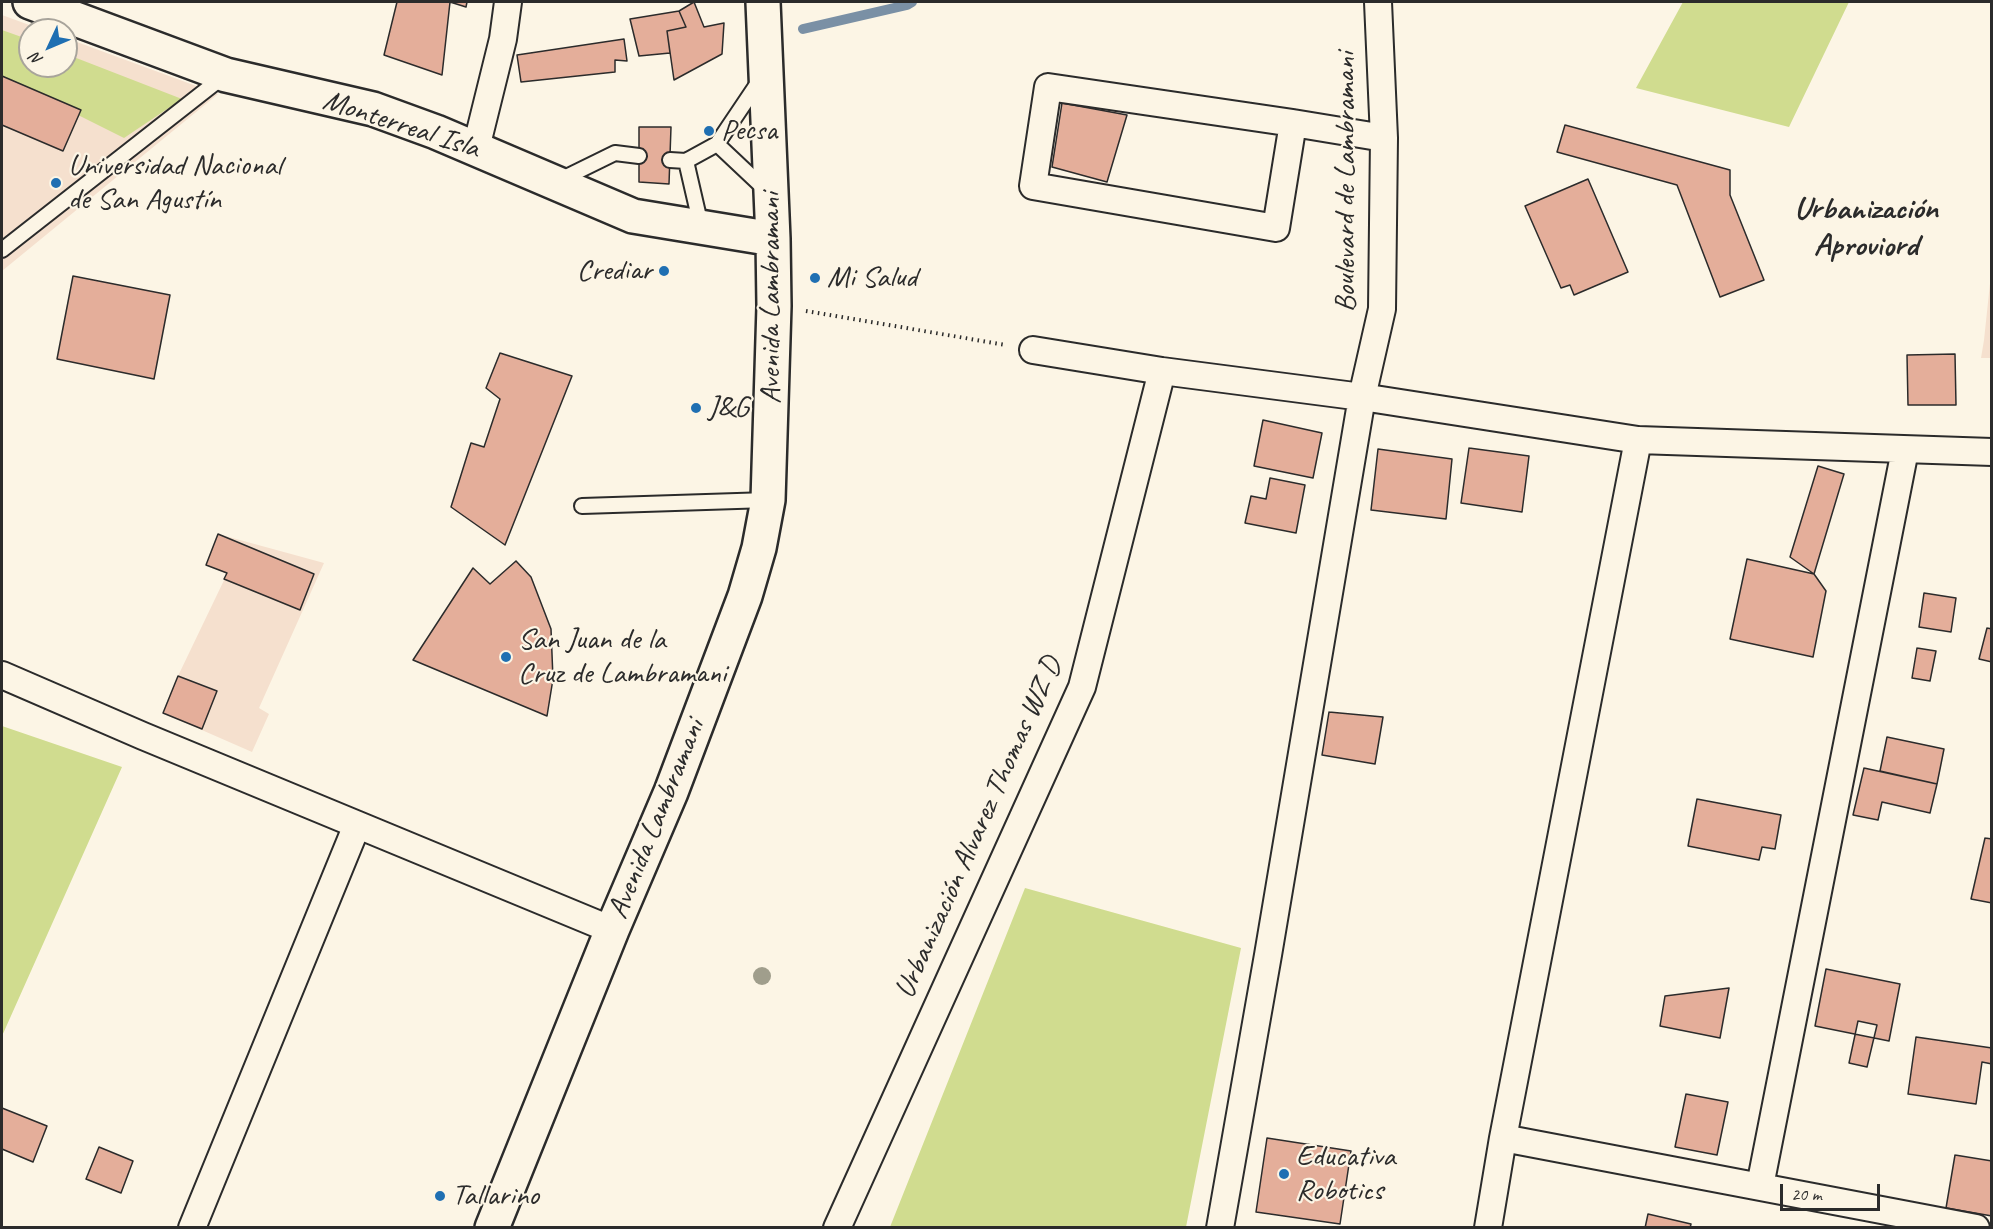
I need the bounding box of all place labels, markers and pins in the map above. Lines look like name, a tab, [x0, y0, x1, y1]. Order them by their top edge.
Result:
place label: Pecsa	[721, 113, 777, 149]
marker: Pecsa	[702, 124, 716, 138]
place label: Universidad Nacional de San Agustín	[68, 148, 281, 219]
marker: Universidad Nacional de San Agustín	[49, 176, 63, 190]
place label: Crediar	[577, 253, 652, 289]
place label: Mi Salud	[827, 260, 917, 296]
marker: Crediar	[657, 264, 671, 278]
marker: Mi Salud	[808, 271, 822, 285]
place label: J&G	[708, 390, 749, 426]
marker: J&G	[689, 401, 703, 415]
place label: San Juan de la Cruz de Lambramani	[518, 622, 726, 692]
marker: San Juan de la Cruz de Lambramani	[499, 650, 513, 664]
place label: Educativa Robotics	[1296, 1139, 1395, 1210]
marker: Educativa Robotics	[1277, 1167, 1291, 1181]
place label: Tallarino	[452, 1178, 539, 1214]
marker: Tallarino	[433, 1189, 447, 1203]

